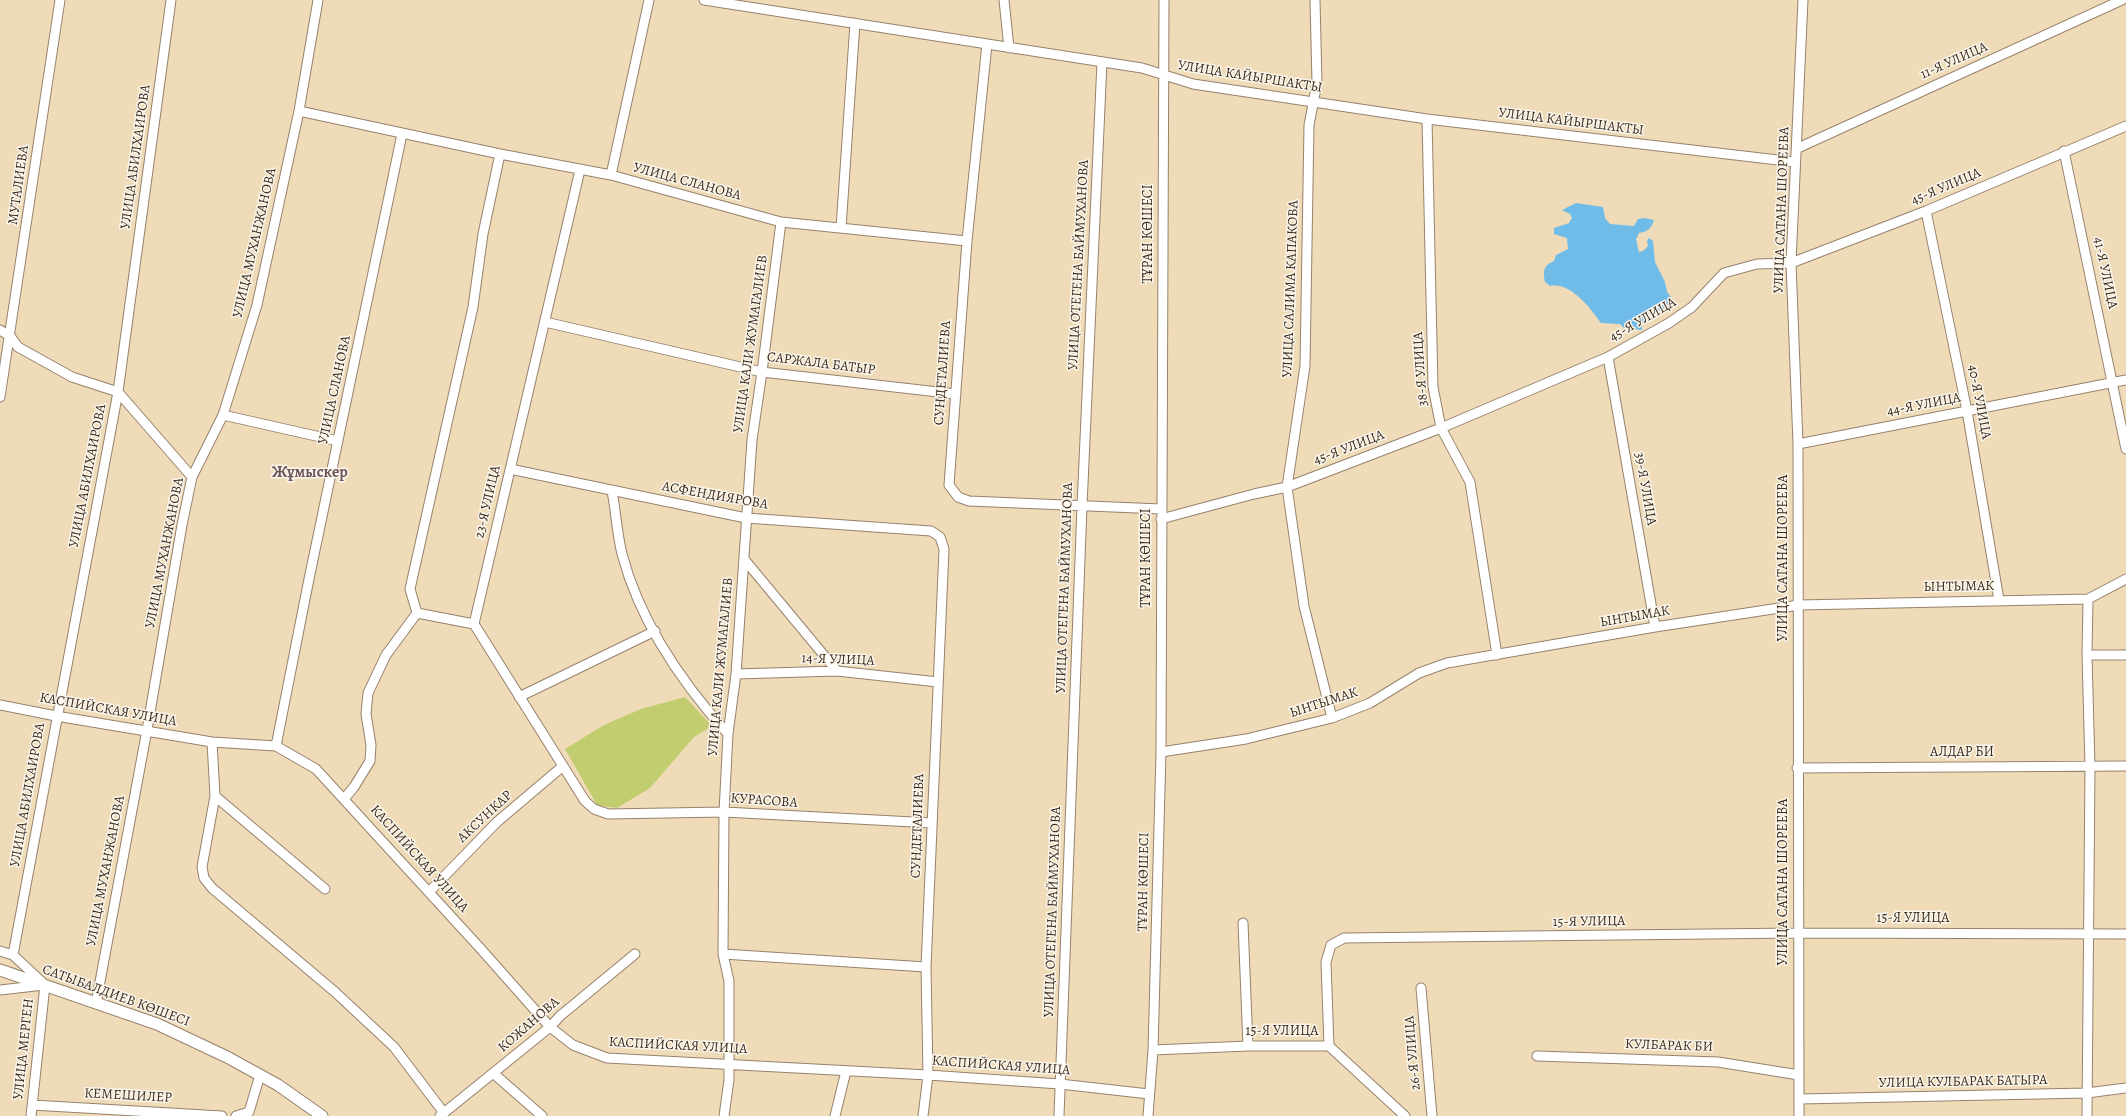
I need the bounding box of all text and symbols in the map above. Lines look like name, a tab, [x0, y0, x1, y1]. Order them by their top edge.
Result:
street label: 11-Я УЛИЦА	[1918, 39, 1990, 83]
street label: УЛИЦА КАЙЫРШАКТЫ	[1176, 57, 1324, 97]
street label: УЛИЦА АБИЛХАИРОВА	[118, 84, 154, 230]
street label: УЛИЦА КАЙЫРШАКТЫ	[1497, 105, 1645, 139]
street label: УЛИЦА САТАНА ШОРЕЕВА	[1771, 126, 1793, 294]
street label: МУТАЛИЕВА	[5, 144, 33, 226]
street label: УЛИЦА ОТЕГЕНА БАЙМУХАНОВА	[1065, 159, 1093, 371]
street label: УЛИЦА СЛАНОВА	[631, 160, 743, 204]
street label: 45-Я УЛИЦА	[1908, 165, 1984, 209]
street label: УЛИЦА МУХАНЖАНОВА	[230, 166, 280, 320]
street label: ТҰРАН КӨШЕСІ	[1141, 184, 1157, 284]
street label: УЛИЦА САЛИМА КАПАКОВА	[1280, 200, 1302, 378]
street label: 41-Я УЛИЦА	[2089, 235, 2121, 311]
street label: УЛИЦА КАЛИ ЖУМАГАЛИЕВ	[730, 254, 772, 434]
street label: 45-Я УЛИЦА	[1607, 294, 1679, 346]
street label: СУНДЕТАЛИЕВА	[931, 320, 955, 426]
street label: 38-Я УЛИЦА	[1410, 331, 1432, 407]
street label: УЛИЦА СЛАНОВА	[315, 334, 355, 446]
street label: САРЖАЛА БАТЫР	[766, 349, 876, 379]
street label: 40-Я УЛИЦА	[1964, 363, 1994, 441]
street label: 44-Я УЛИЦА	[1886, 390, 1962, 420]
street label: УЛИЦА АБИЛХАИРОВА	[66, 403, 110, 549]
street label: 45-Я УЛИЦА	[1311, 427, 1387, 469]
street label: 39-Я УЛИЦА	[1630, 451, 1660, 527]
district label: Жұмыскер	[272, 463, 348, 483]
street label: 23-Я УЛИЦА	[471, 464, 505, 540]
street label: УЛИЦА САТАНА ШОРЕЕВА	[1776, 475, 1792, 641]
street label: УЛИЦА МУХАНЖАНОВА	[142, 476, 188, 630]
street label: АСФЕНДИЯРОВА	[661, 478, 769, 514]
street label: УЛИЦА ОТЕГЕНА БАЙМУХАНОВА	[1053, 482, 1077, 694]
street label: ТҰРАН КӨШЕСІ	[1139, 508, 1155, 608]
street label: УЛИЦА КАЛИ ЖУМАГАЛИЕВ	[705, 577, 737, 757]
street label: ЫНТЫМАК	[1924, 578, 1994, 596]
street label: ЫНТЫМАК	[1599, 603, 1671, 631]
street label: 14-Я УЛИЦА	[801, 650, 875, 670]
street label: ЫНТЫМАК	[1288, 684, 1360, 722]
street label: КАСПИЙСКАЯ УЛИЦА	[38, 690, 178, 730]
street label: УЛИЦА АБИЛХАИРОВА	[7, 722, 49, 868]
street label: АЛДАР БИ	[1930, 745, 1994, 761]
street label: СУНДЕТАЛИЕВА	[908, 773, 928, 879]
street label: АКСУНКАР	[454, 787, 516, 847]
street label: КУРАСОВА	[730, 790, 798, 812]
street label: УЛИЦА МУХАНЖАНОВА	[83, 794, 129, 948]
street label: УЛИЦА САТАНА ШОРЕЕВА	[1776, 799, 1792, 965]
street label: КАСПИЙСКАЯ УЛИЦА	[366, 802, 472, 916]
street label: УЛИЦА ОТЕГЕНА БАЙМУХАНОВА	[1041, 806, 1065, 1018]
street label: ТҰРАН КӨШЕСІ	[1135, 832, 1153, 932]
street label: 15-Я УЛИЦА	[1877, 911, 1949, 927]
street label: 15-Я УЛИЦА	[1552, 913, 1626, 931]
street label: САТЫБАЛДИЕВ КӨШЕСІ	[40, 961, 192, 1031]
street label: КОЖАНОВА	[495, 994, 563, 1056]
street label: УЛИЦА МЕРГЕН	[10, 998, 38, 1100]
street label: 26-Я УЛИЦА	[1401, 1015, 1425, 1091]
street label: 15-Я УЛИЦА	[1246, 1024, 1318, 1040]
street label: КАСПИЙСКАЯ УЛИЦА	[608, 1034, 748, 1058]
street label: КУЛБАРАК БИ	[1625, 1036, 1713, 1056]
street label: КАСПИЙСКАЯ УЛИЦА	[931, 1053, 1071, 1079]
street label: УЛИЦА КУЛБАРАК БАТЫРА	[1879, 1072, 2047, 1092]
street label: КЕМЕШИЛЕР	[84, 1085, 172, 1107]

